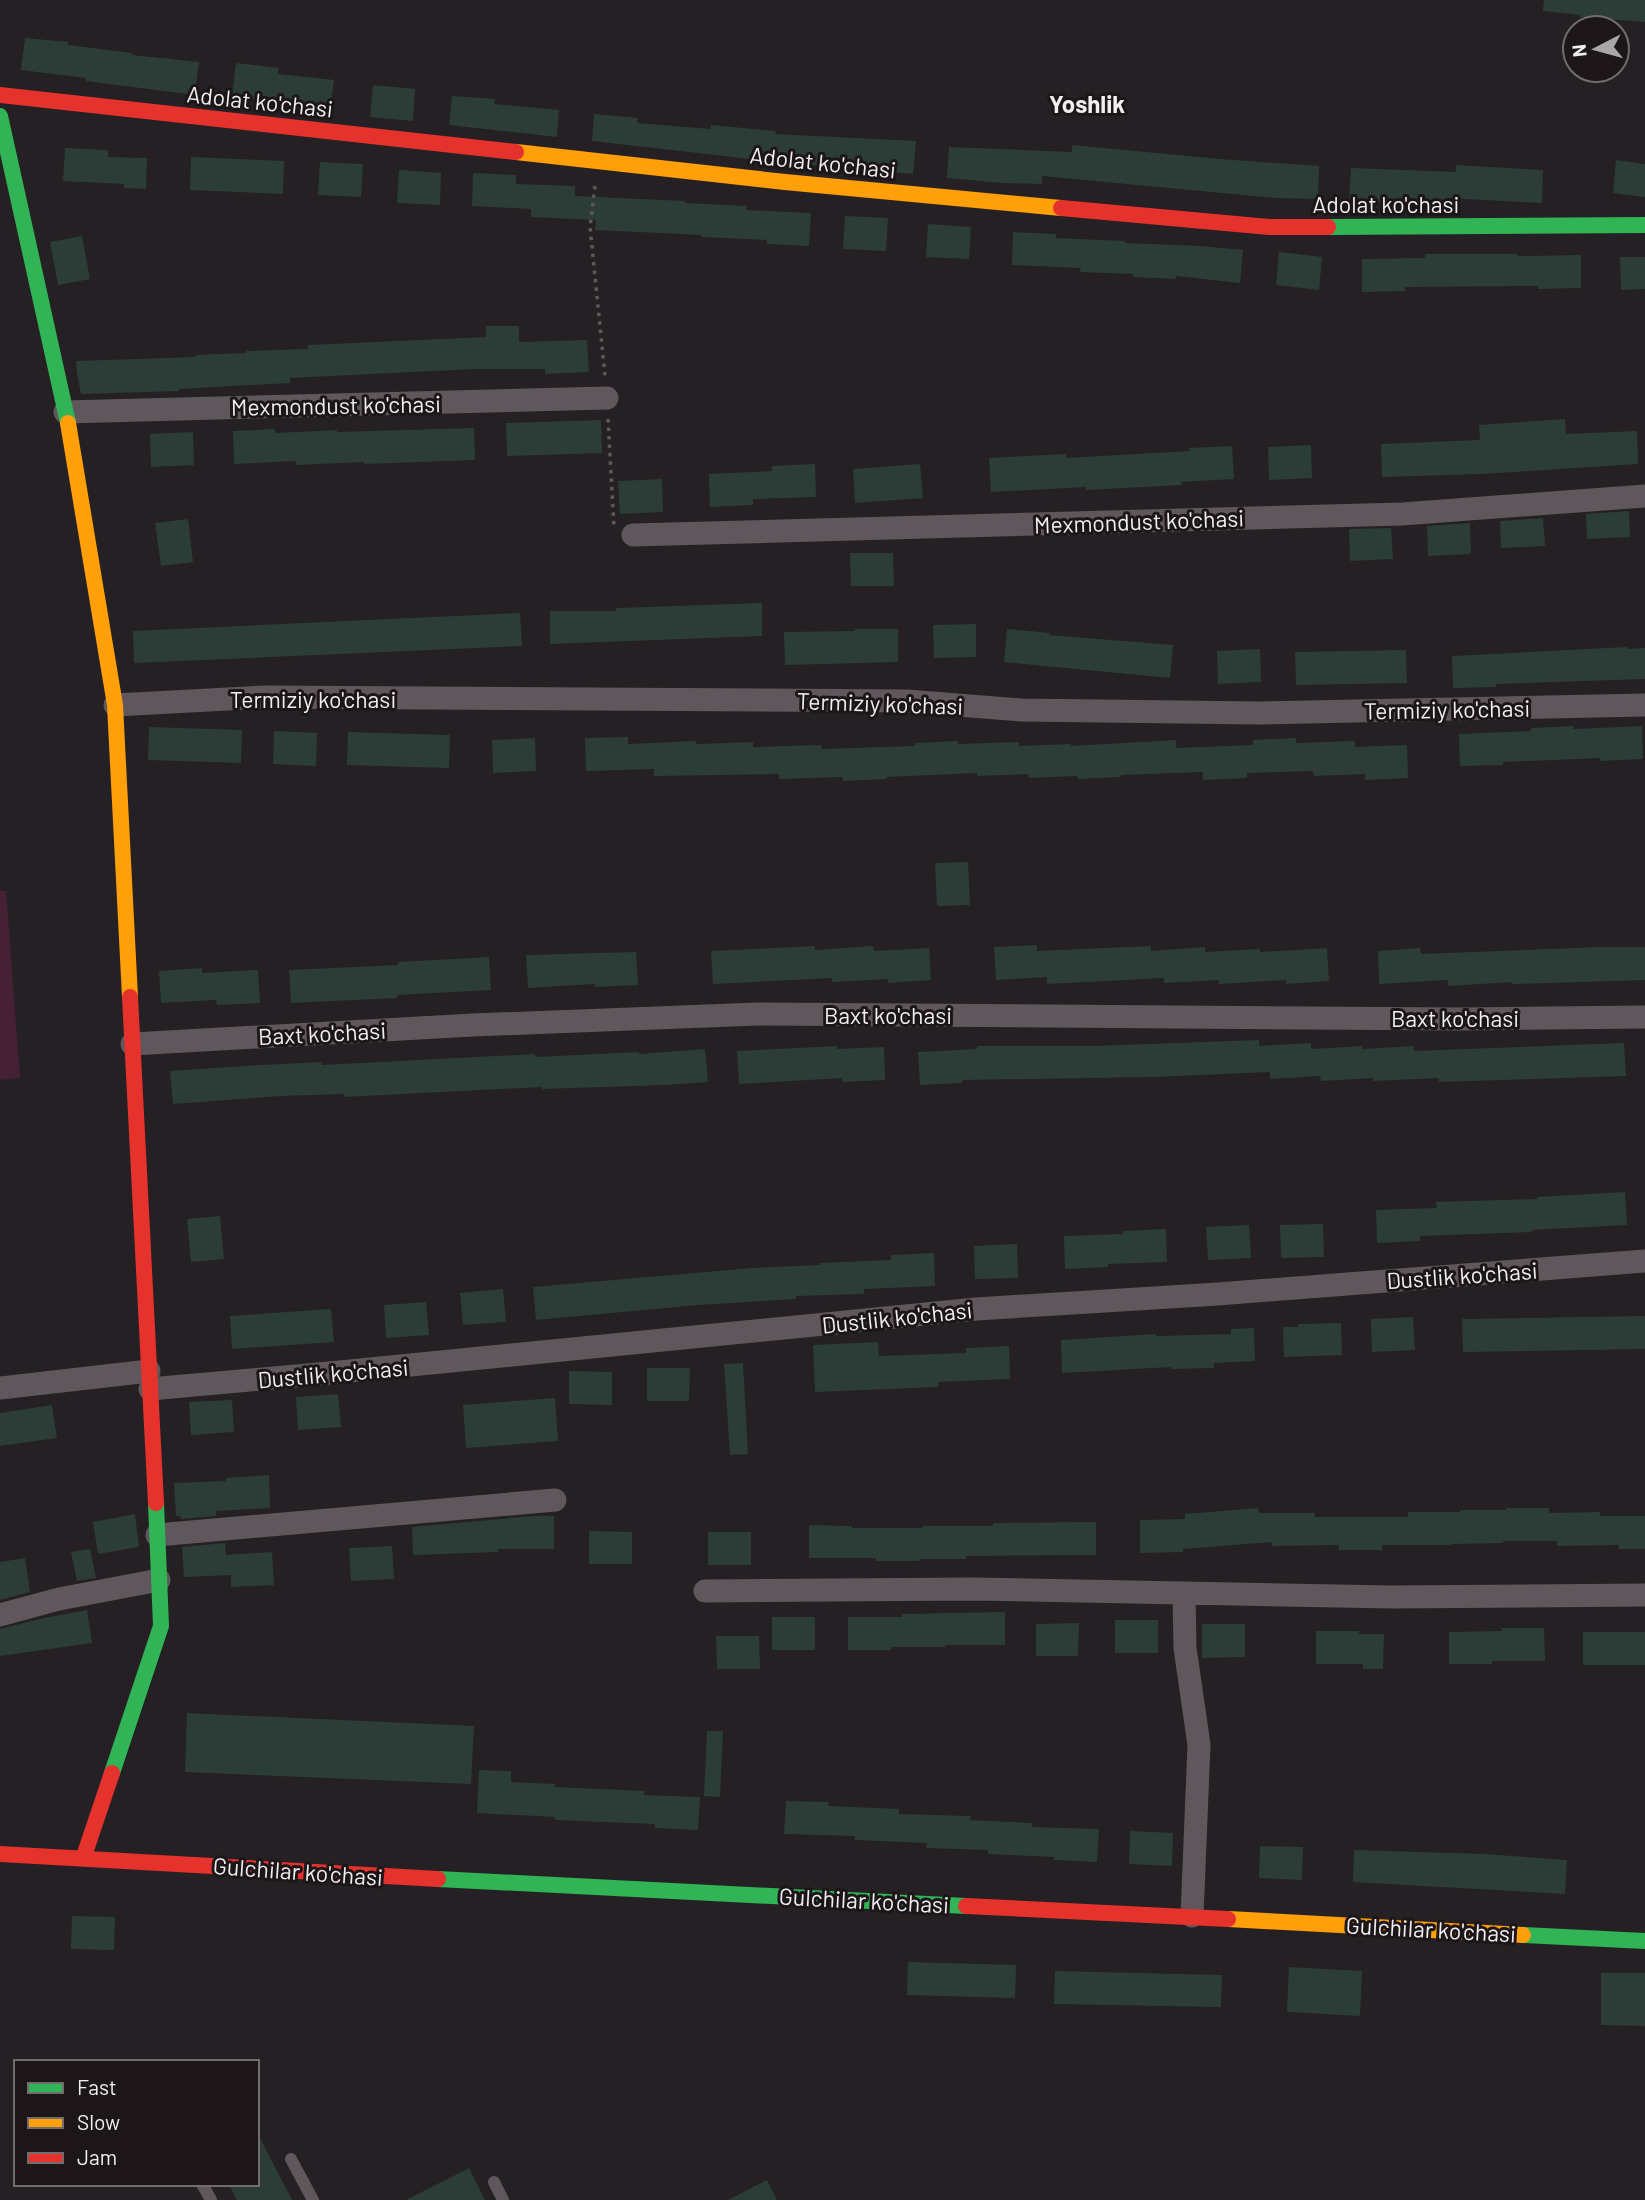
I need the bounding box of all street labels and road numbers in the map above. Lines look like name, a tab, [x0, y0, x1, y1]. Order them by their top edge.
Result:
street label: Adolat ko'chasi	[185, 79, 335, 123]
street label: Adolat ko'chasi	[748, 140, 898, 184]
street label: Adolat ko'chasi	[1313, 190, 1459, 218]
street label: Mexmondust ko'chasi	[231, 389, 441, 421]
street label: Mexmondust ko'chasi	[1033, 503, 1245, 539]
street label: Termiziy ko'chasi	[230, 685, 396, 713]
street label: Termiziy ko'chasi	[796, 686, 964, 720]
street label: Termiziy ko'chasi	[1363, 694, 1531, 724]
street label: Baxt ko'chasi	[824, 1001, 952, 1029]
street label: Baxt ko'chasi	[1391, 1004, 1519, 1032]
street label: Baxt ko'chasi	[257, 1016, 387, 1050]
street label: Dustlik ko'chasi	[1386, 1256, 1538, 1294]
street label: Dustlik ko'chasi	[820, 1295, 974, 1339]
street label: Dustlik ko'chasi	[256, 1352, 410, 1394]
street label: Gulchilar ko'chasi	[212, 1851, 384, 1891]
street label: Gulchilar ko'chasi	[778, 1882, 950, 1918]
street label: Gulchilar ko'chasi	[1345, 1911, 1517, 1947]

